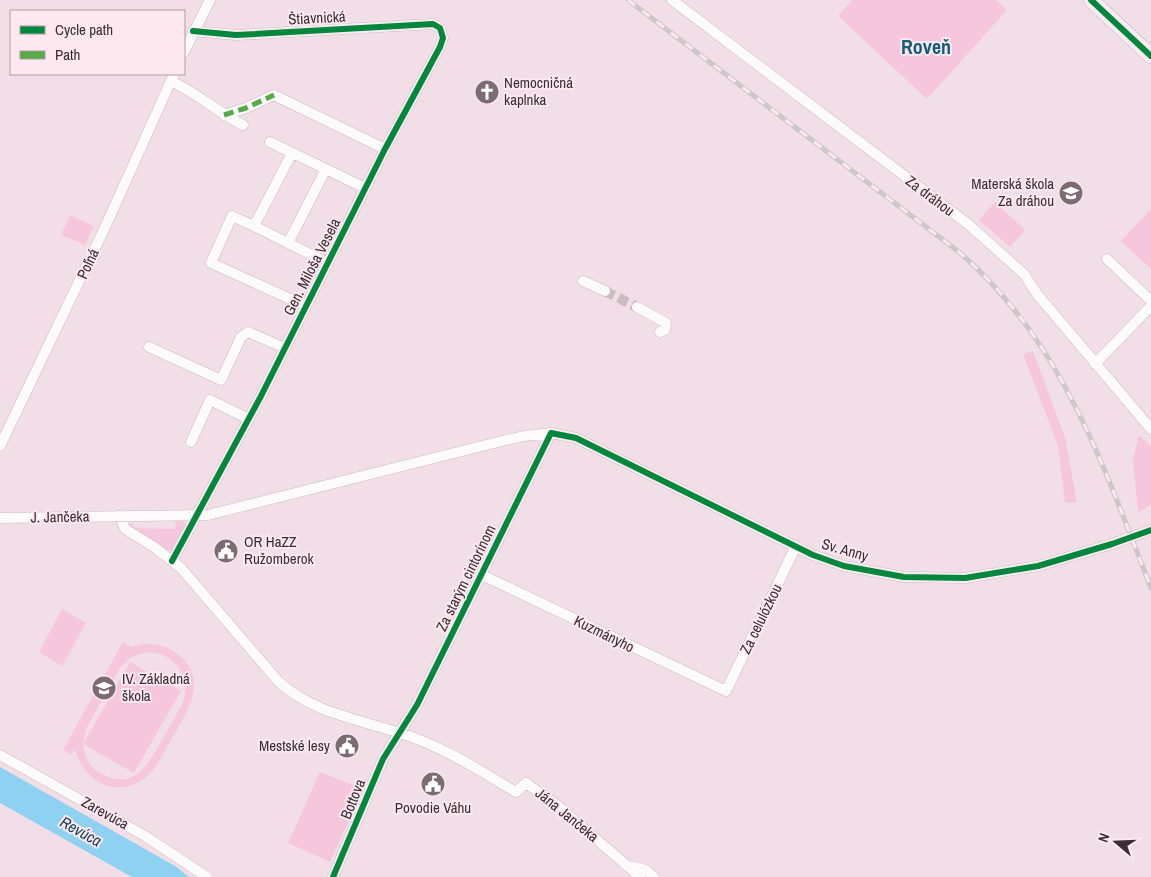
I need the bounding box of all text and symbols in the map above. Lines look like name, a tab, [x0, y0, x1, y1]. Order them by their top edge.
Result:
street label: Štiavnická	[288, 6, 346, 29]
legend	[10, 10, 185, 75]
text: Cycle path	[55, 19, 113, 40]
district label: Roveň	[901, 33, 951, 60]
text: Path	[55, 44, 80, 65]
place label: Nemocničná kaplnka	[504, 72, 573, 110]
church icon: Nemocničná kaplnka	[474, 79, 500, 105]
street label: Za dráhou	[902, 170, 959, 221]
place label: Materská škola Za dráhou	[971, 173, 1054, 211]
school or university icon: Materská škola Za dráhou	[1058, 180, 1084, 206]
street label: Gen. Miloša Vesela	[278, 214, 345, 319]
street label: Poľná	[71, 245, 104, 282]
street label: J. Jančeka	[30, 505, 90, 528]
street label: Za starým cintorínom	[431, 521, 500, 635]
place label: OR HaZZ Ružomberok	[244, 531, 315, 569]
street label: Sv. Anny	[819, 533, 872, 566]
public building icon: OR HaZZ Ružomberok	[213, 538, 239, 564]
street label: Za celulózkou	[734, 580, 787, 657]
street label: Kuzmányho	[570, 610, 638, 657]
place label: IV. Základná škola	[122, 668, 190, 706]
school or university icon: IV. Základná škola	[91, 675, 117, 701]
public building icon: Mestské lesy	[334, 733, 360, 759]
place label: Mestské lesy	[259, 735, 331, 756]
public building icon: Povodie Váhu	[420, 771, 446, 797]
street label: Bottova	[335, 775, 370, 822]
street label: Jána Jančeka	[531, 783, 604, 847]
street label: Zarevúca	[78, 791, 133, 834]
place label: Povodie Váhu	[395, 797, 471, 818]
water label: Revúca	[56, 811, 106, 851]
north arrow	[1091, 817, 1141, 867]
text: N	[1094, 831, 1114, 845]

